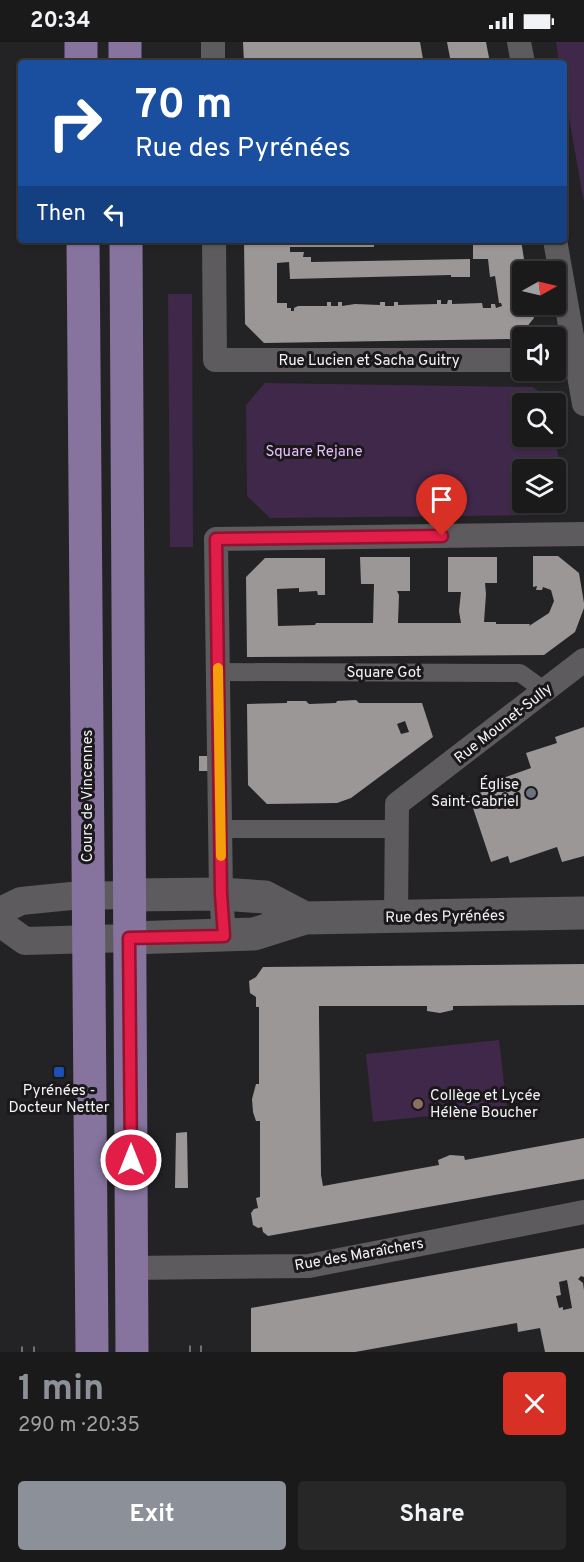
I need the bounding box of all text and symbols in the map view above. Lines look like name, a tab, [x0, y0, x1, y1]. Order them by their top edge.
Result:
text: 20:34	[30, 8, 91, 35]
text: 70 m	[135, 80, 233, 133]
icon: right	[36, 84, 114, 162]
text: Rue des Pyrénées	[135, 132, 351, 166]
icon: left	[98, 198, 131, 231]
text: Then	[36, 201, 86, 228]
north arrow	[512, 261, 566, 315]
map controls	[512, 261, 566, 513]
button: sound	[512, 327, 566, 381]
street label: Rue Lucien et Sacha Guitry	[278, 352, 460, 371]
button: search	[512, 393, 566, 447]
park label: Square Rejane	[265, 443, 363, 462]
button: layers	[512, 459, 566, 513]
pin	[416, 474, 467, 536]
icon: arrive	[425, 483, 458, 516]
street label: Square Got	[346, 664, 422, 683]
street label: Rue Mounet-Sully	[451, 680, 557, 768]
street label: Cours de Vincennes	[79, 730, 98, 862]
place label: Église Saint-Gabriel	[431, 775, 519, 812]
marker: Église Saint-Gabriel	[524, 786, 538, 800]
street label: Rue des Pyrénées	[385, 907, 505, 928]
marker: Pyrénées - Docteur Netter	[52, 1065, 66, 1079]
place label: Pyrénées - Docteur Netter	[8, 1082, 110, 1118]
place label: Collège et Lycée Hélène Boucher	[430, 1087, 541, 1123]
marker: Collège et Lycée Hélène Boucher	[411, 1097, 425, 1111]
position arrow	[99, 1128, 163, 1192]
street label: Rue des Maraîchers	[293, 1235, 425, 1276]
text: 1 min	[18, 1367, 104, 1413]
button: close	[503, 1372, 566, 1435]
text: 290 m · 20:35	[18, 1413, 140, 1439]
button: Exit	[18, 1481, 286, 1550]
button: Share	[298, 1481, 566, 1550]

